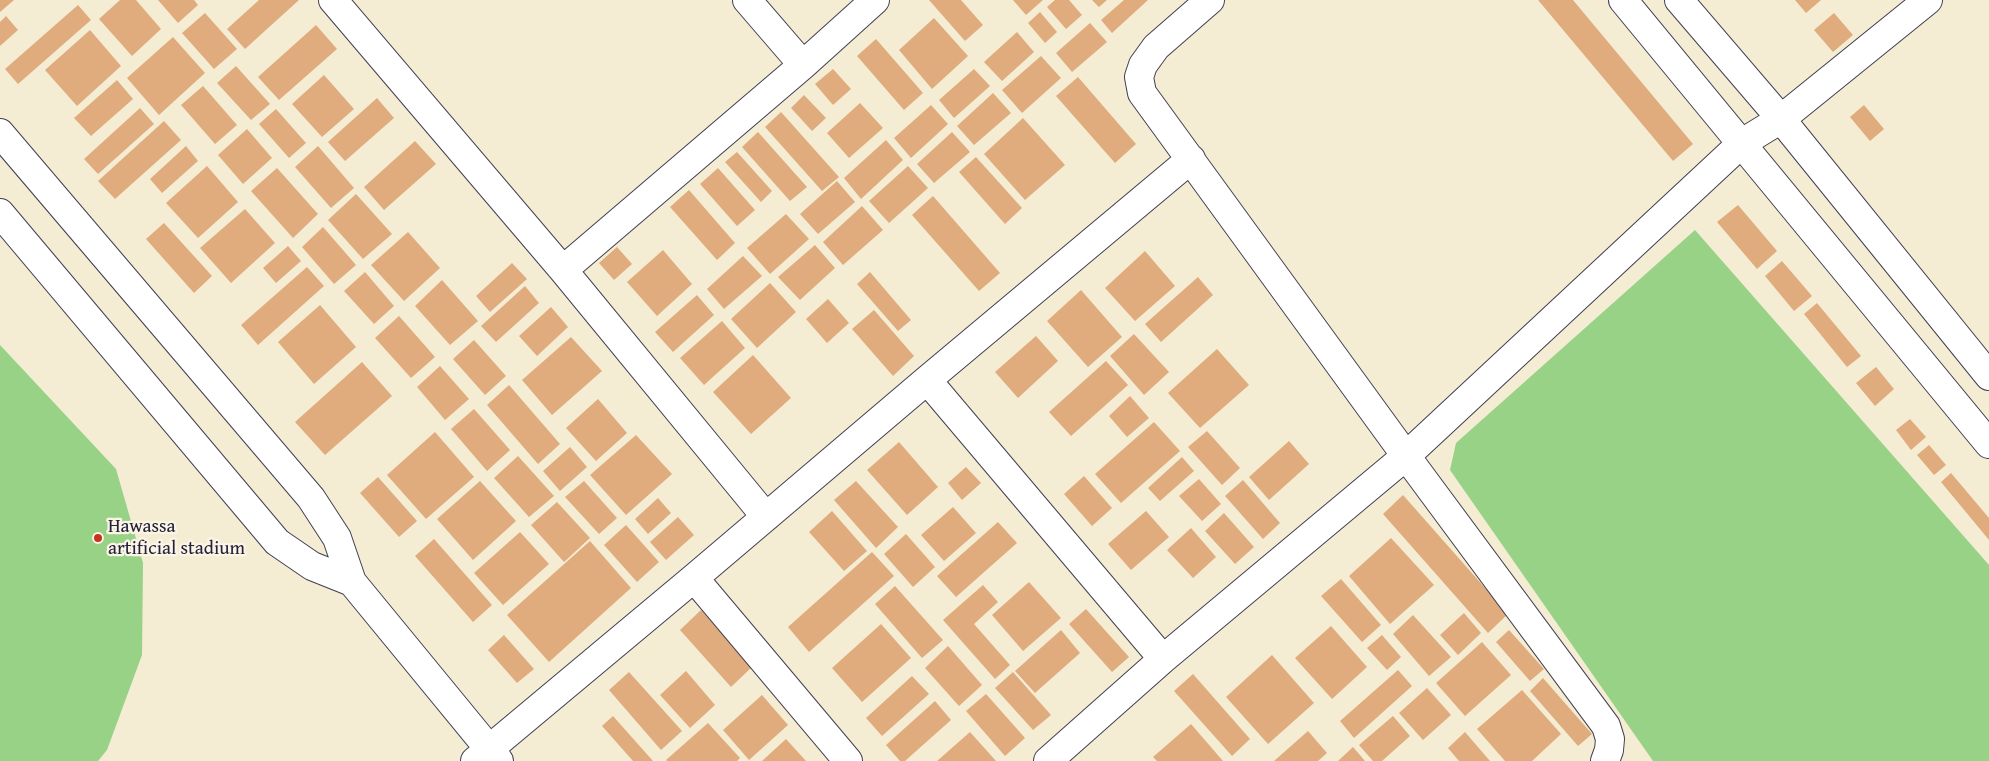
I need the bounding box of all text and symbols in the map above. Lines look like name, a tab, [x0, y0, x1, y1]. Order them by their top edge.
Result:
place label: Hawassa artificial stadium	[108, 516, 245, 560]
marker: Hawassa artificial stadium	[92, 532, 104, 544]

